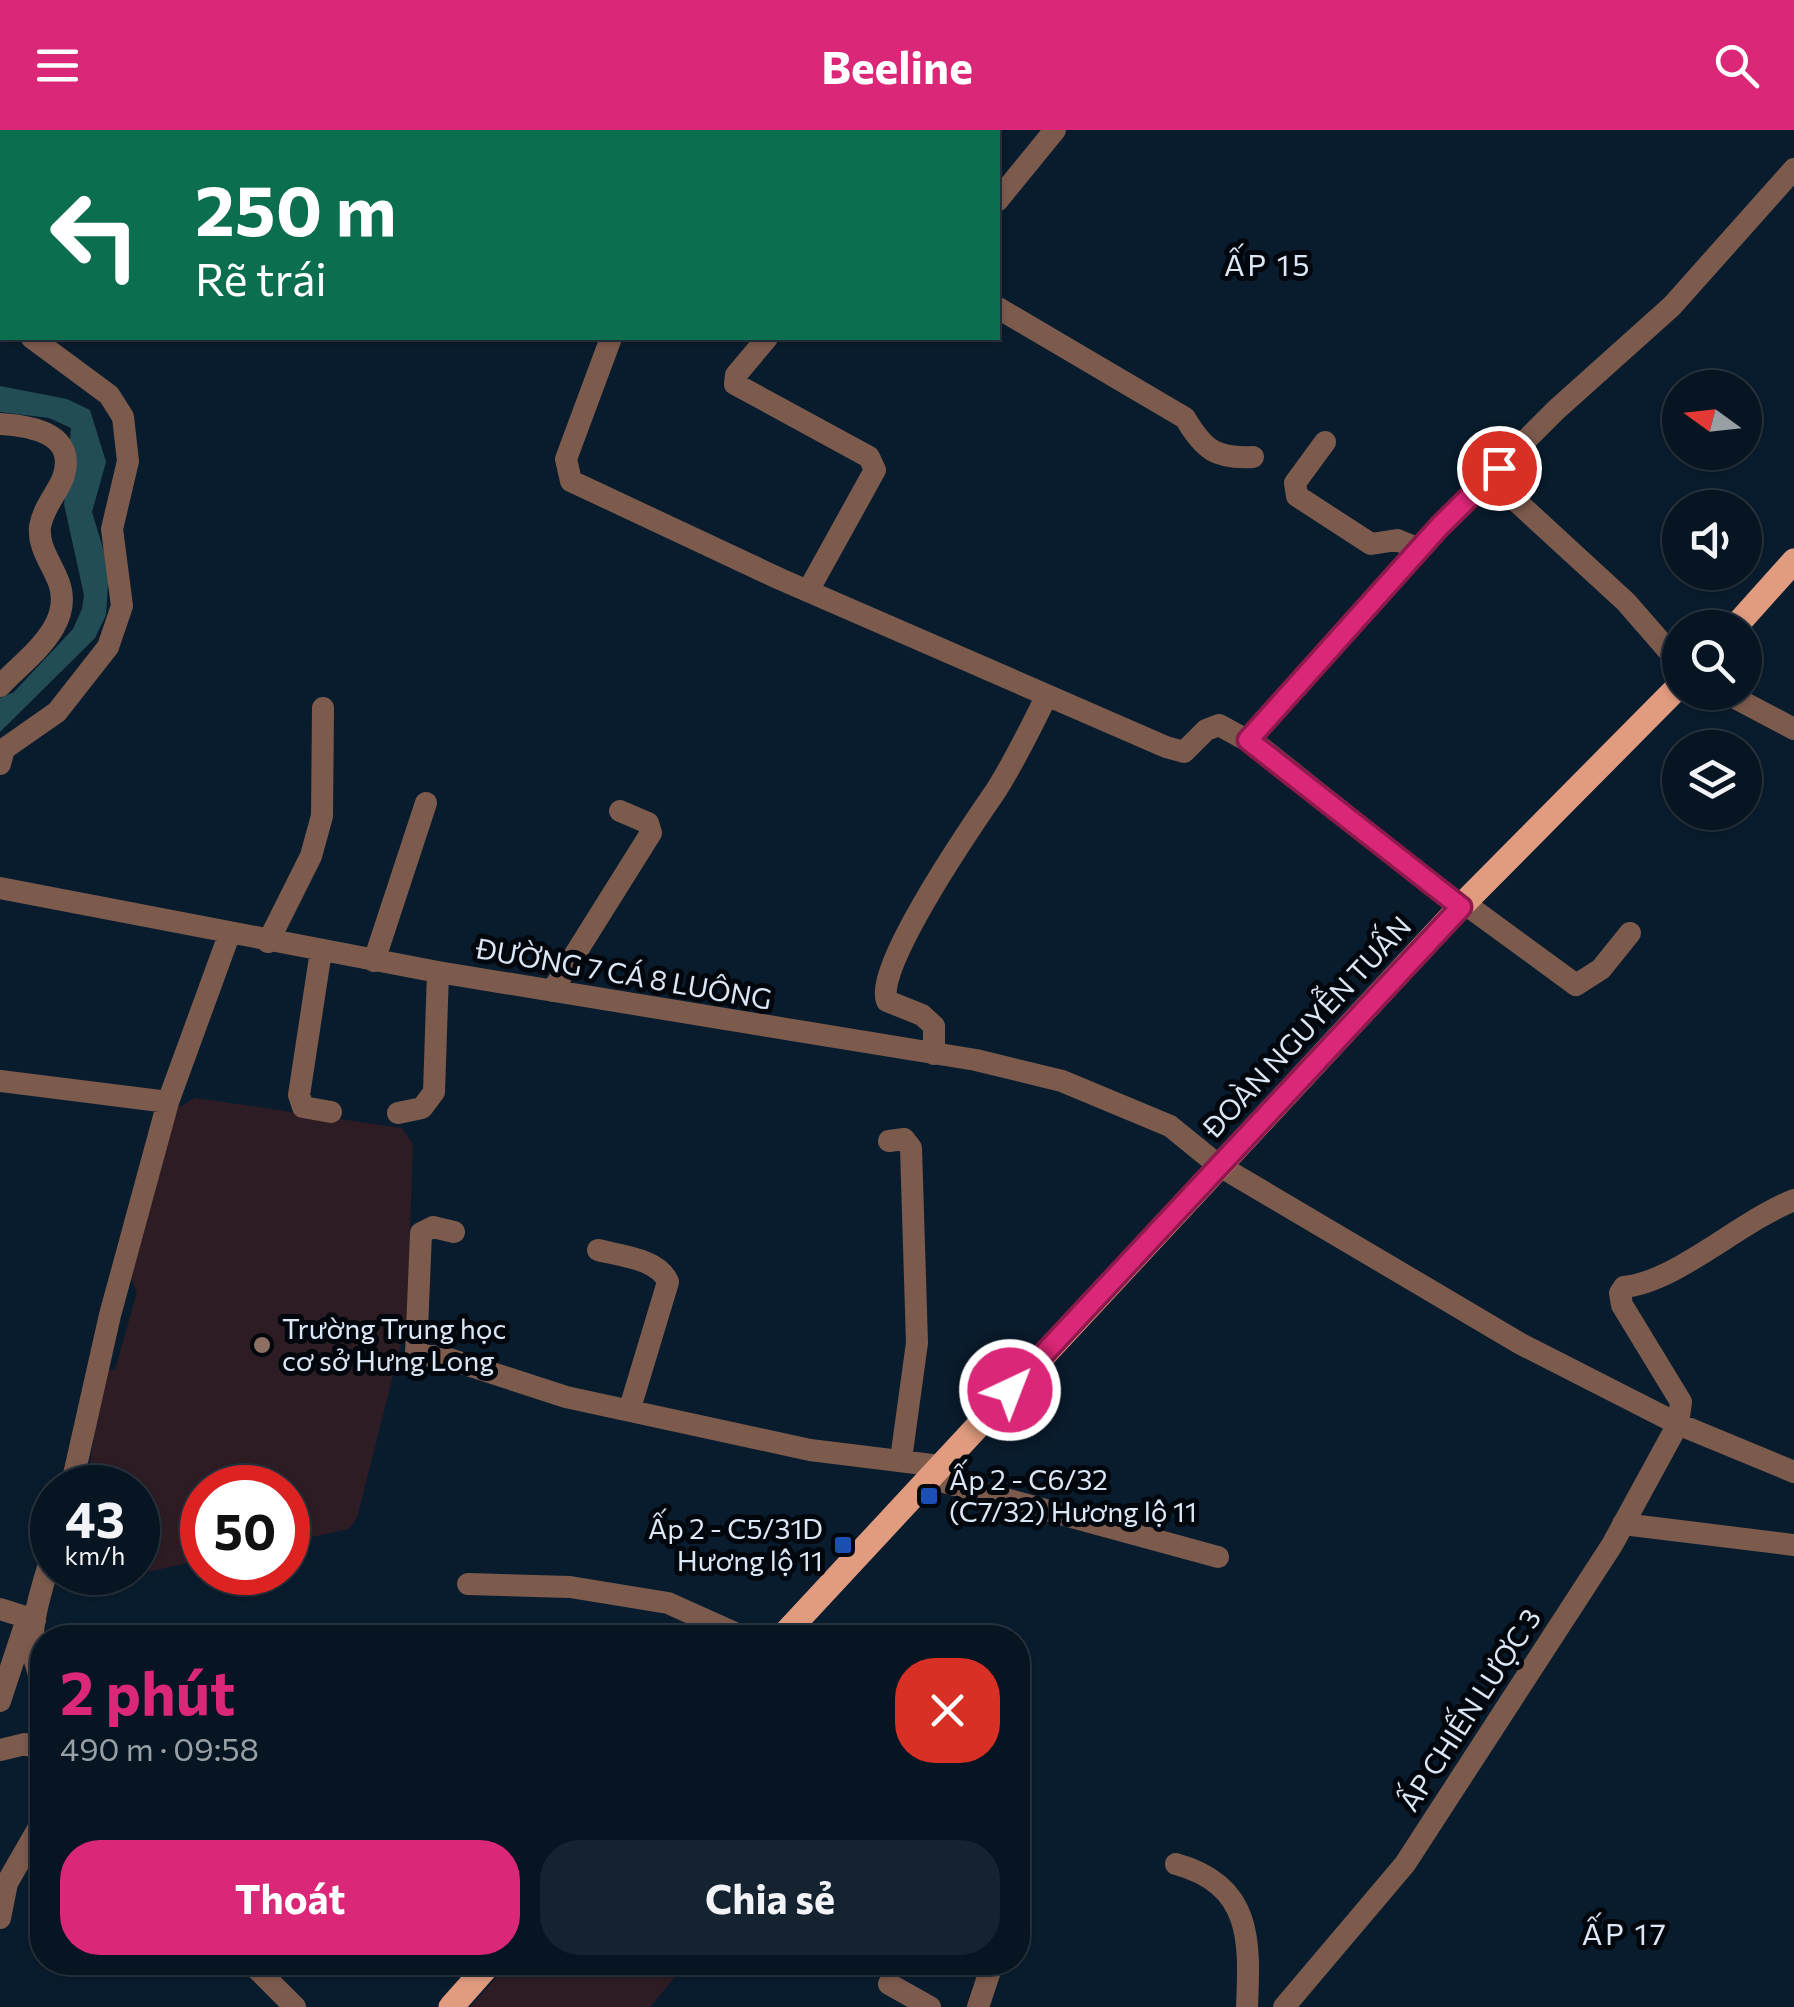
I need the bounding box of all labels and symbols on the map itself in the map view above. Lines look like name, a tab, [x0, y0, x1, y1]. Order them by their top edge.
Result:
district label: ẤP 15	[1224, 243, 1312, 282]
north arrow	[1662, 370, 1762, 470]
pin	[1457, 426, 1542, 511]
street label: ĐOÀN NGUYỄN TUẤN	[1192, 907, 1418, 1145]
street label: ĐƯỜNG 7 CÁ 8 LUÔNG	[473, 930, 775, 1016]
place label: Trường Trung học cơ sở Hưng Long	[282, 1311, 506, 1377]
marker: Trường Trung học cơ sở Hưng Long	[251, 1334, 273, 1356]
position arrow	[958, 1338, 1062, 1442]
place label: Ấp 2 - C6/32 (C7/32) Hương lộ 11	[949, 1459, 1197, 1528]
speed limit sign: 50	[180, 1465, 310, 1595]
marker: Ấp 2 - C6/32 (C7/32) Hương lộ 11	[918, 1485, 940, 1507]
place label: Ấp 2 - C5/31D Hương lộ 11	[648, 1508, 823, 1577]
marker: Ấp 2 - C5/31D Hương lộ 11	[832, 1534, 854, 1556]
street label: ẤP CHIẾN LƯỢC 3	[1389, 1600, 1547, 1817]
district label: ẤP 17	[1582, 1912, 1668, 1951]

